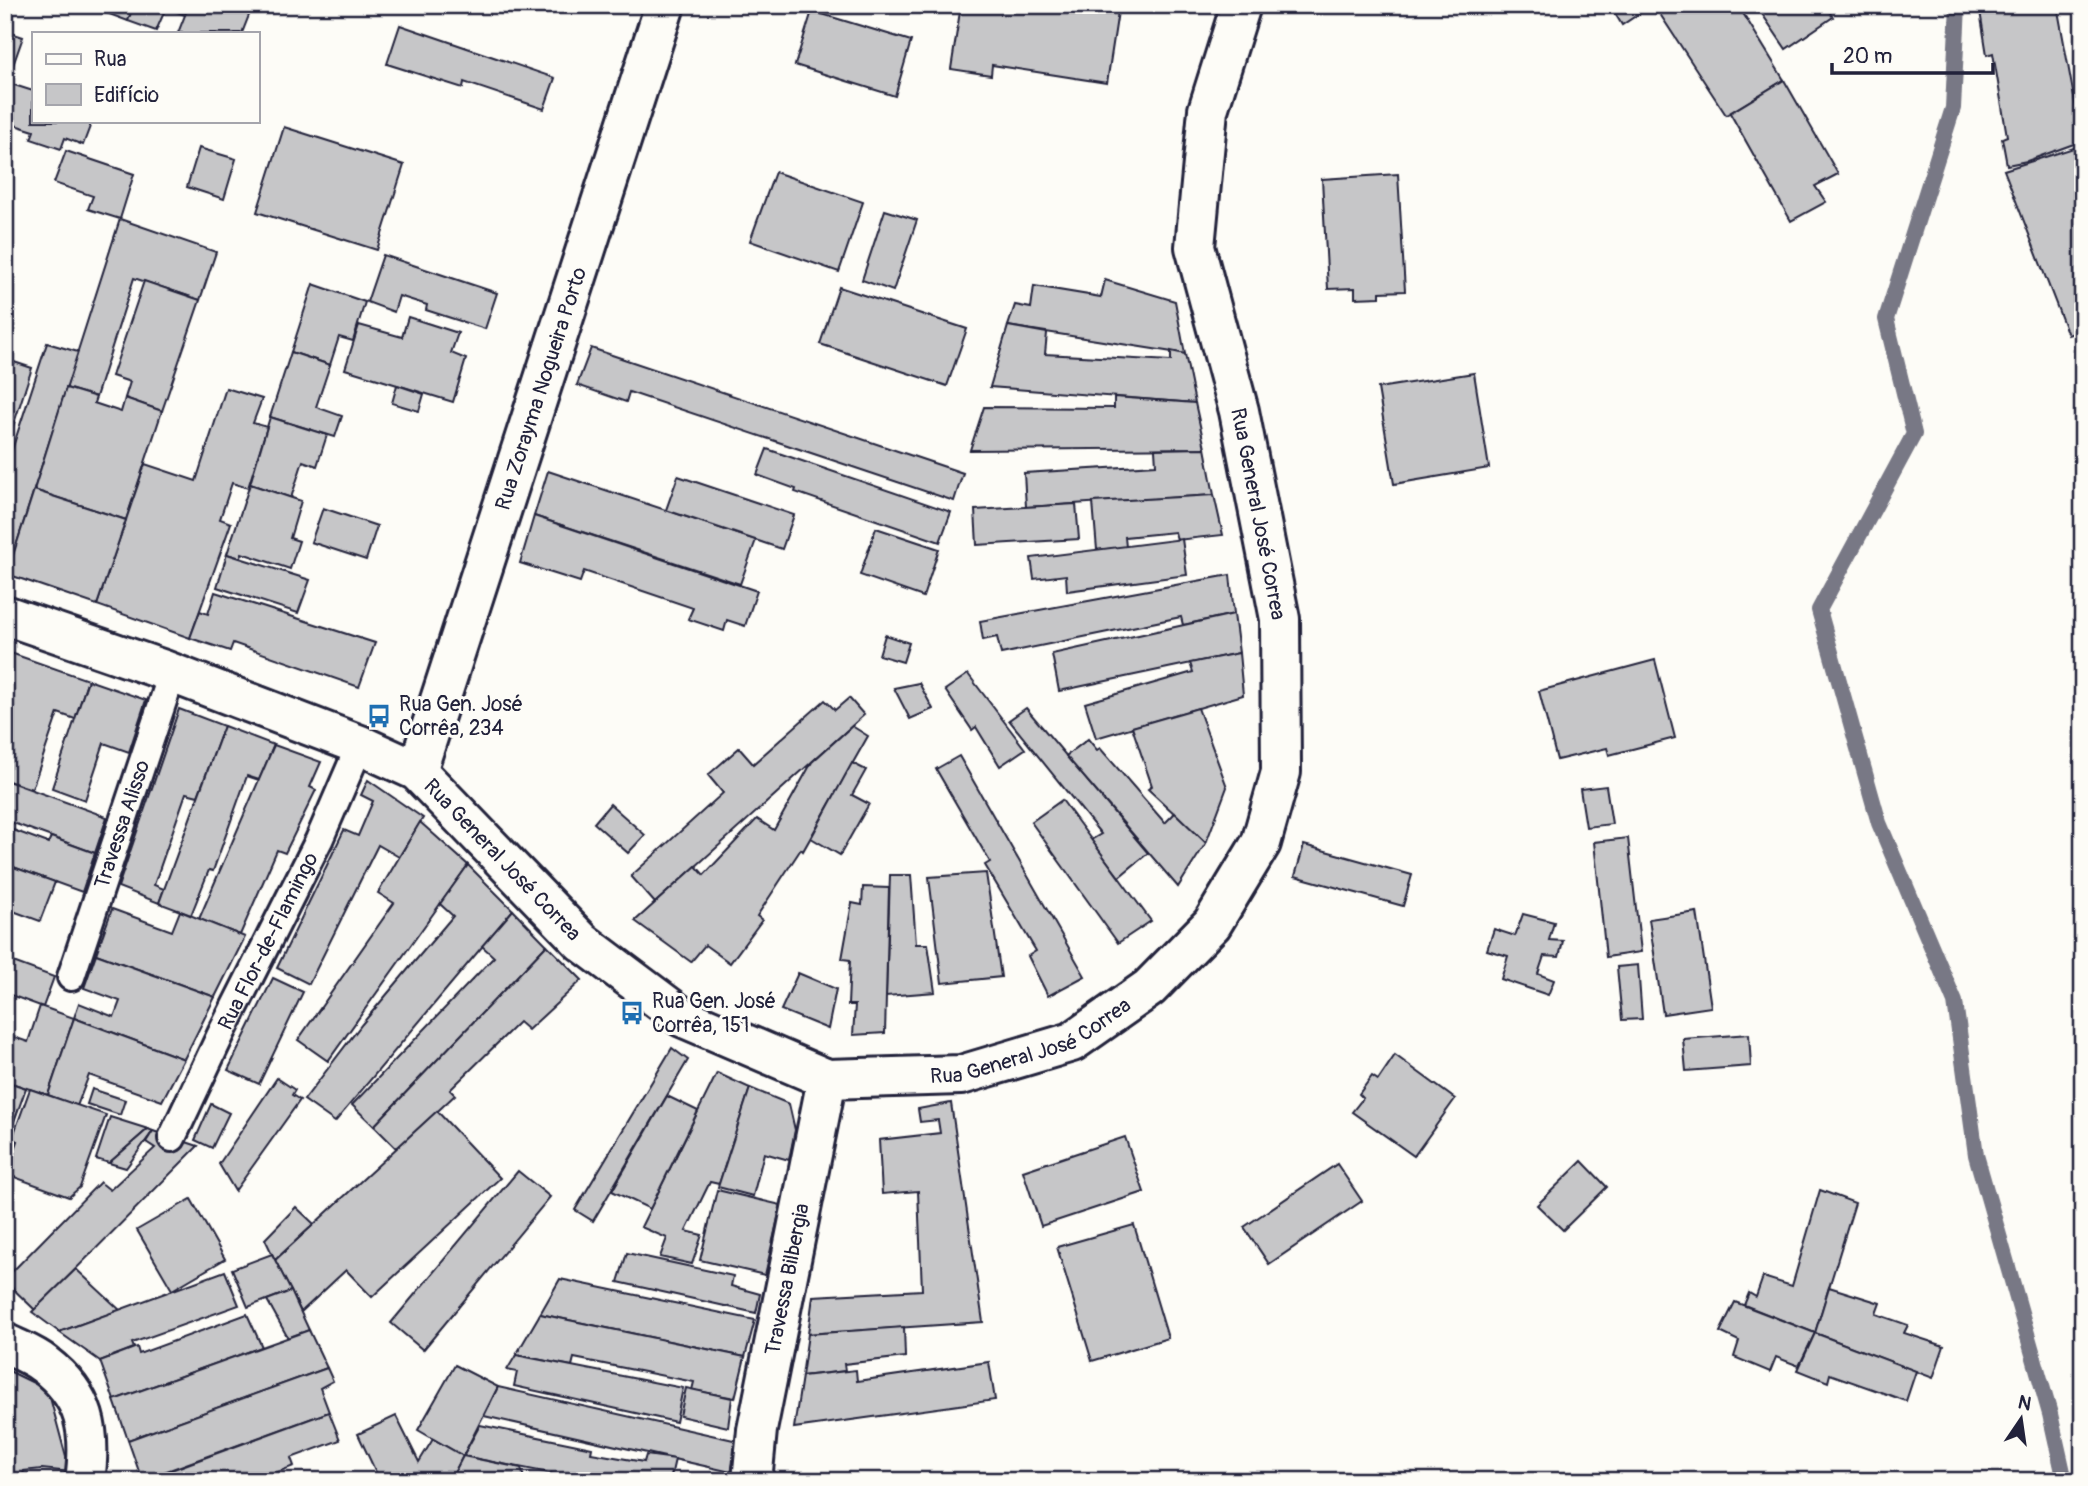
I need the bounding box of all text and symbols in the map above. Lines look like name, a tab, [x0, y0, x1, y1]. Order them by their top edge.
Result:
legend	[32, 32, 259, 122]
scale bar	[1832, 32, 1994, 76]
text: 20 m	[1843, 43, 1892, 70]
text: Rua	[94, 46, 127, 73]
text: Edifício	[94, 82, 159, 109]
street label: Rua Zorayma Nogueira Porto	[489, 264, 593, 513]
street label: Rua General José Correa	[1224, 406, 1292, 622]
place label: Rua Gen. José Corrêa, 234	[399, 691, 523, 742]
bus stop icon: Rua Gen. José Corrêa, 234	[365, 702, 393, 730]
street label: Travessa Alisso	[88, 757, 156, 892]
street label: Rua General José Correa	[418, 773, 587, 947]
street label: Rua Flor-de-Flamingo	[212, 848, 324, 1035]
place label: Rua Gen. José Corrêa, 151	[652, 988, 776, 1039]
street label: Rua General José Correa	[930, 991, 1136, 1089]
bus stop icon: Rua Gen. José Corrêa, 151	[618, 999, 646, 1027]
street label: Travessa Bilbergia	[759, 1201, 815, 1357]
north arrow	[1986, 1384, 2056, 1454]
text: N	[2016, 1390, 2034, 1417]

